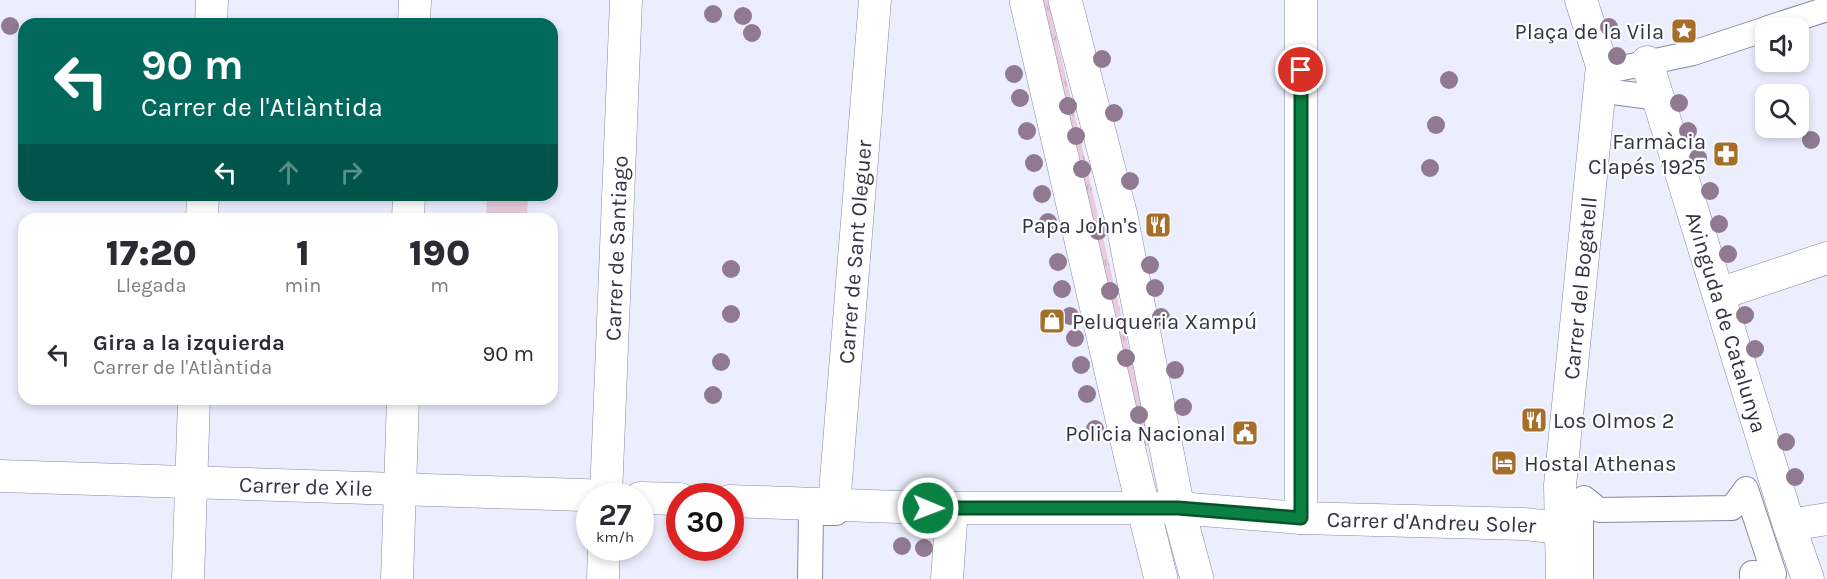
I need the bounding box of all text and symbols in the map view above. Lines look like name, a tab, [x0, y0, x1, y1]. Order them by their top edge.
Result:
place icon: Plaça de la Vila	[1669, 16, 1699, 46]
map controls	[1755, 18, 1809, 138]
button: sound	[1755, 18, 1809, 72]
place label: Plaça de la Vila	[1515, 19, 1664, 45]
text: 90 m	[141, 40, 244, 90]
icon: left	[42, 42, 120, 120]
pin	[1275, 44, 1326, 95]
icon: arrive	[1284, 53, 1317, 86]
button: search	[1755, 84, 1809, 138]
text: Carrer de l'Atlàntida	[141, 91, 383, 123]
place label: Farmàcia Clapés 1925	[1588, 129, 1706, 180]
street label: Carrer de Sant Oleguer	[834, 139, 878, 365]
pharmacy icon: Farmàcia Clapés 1925	[1711, 139, 1741, 169]
street label: Carrer de Santiago	[600, 155, 634, 342]
icon: left	[209, 156, 242, 189]
icon: ahead	[272, 156, 305, 189]
icon: right	[335, 156, 368, 189]
street label: Carrer del Bogatell	[1559, 195, 1603, 381]
street label: Avinguda de Catalunya	[1680, 209, 1772, 436]
restaurant icon: Papa John's	[1143, 210, 1173, 240]
place label: Papa John's	[1022, 213, 1138, 239]
text: 17:20	[106, 232, 197, 274]
text: 1	[296, 232, 310, 274]
text: 190	[409, 232, 470, 274]
text: Llegada	[116, 274, 186, 297]
text: min	[285, 274, 321, 297]
text: m	[430, 274, 449, 297]
shop icon: Peluqueria Xampú	[1037, 306, 1067, 336]
place label: Peluqueria Xampú	[1072, 309, 1257, 335]
text: Gira a la izquierda	[93, 330, 285, 356]
icon: left	[42, 338, 75, 371]
text: 90 m	[482, 341, 534, 367]
text: Carrer de l'Atlàntida	[93, 356, 272, 379]
restaurant icon: Los Olmos 2	[1519, 405, 1549, 435]
place label: Los Olmos 2	[1553, 408, 1675, 434]
public building icon: Policia Nacional	[1230, 418, 1260, 448]
place label: Policia Nacional	[1065, 421, 1226, 447]
hotel icon: Hostal Athenas	[1489, 448, 1519, 478]
place label: Hostal Athenas	[1524, 451, 1677, 477]
street label: Carrer de Xile	[239, 472, 373, 502]
position arrow	[896, 476, 960, 540]
speed limit sign: 30	[666, 483, 744, 561]
text: 27	[598, 497, 632, 533]
street label: Carrer d'Andreu Soler	[1326, 507, 1538, 539]
text: km/h	[596, 528, 634, 546]

